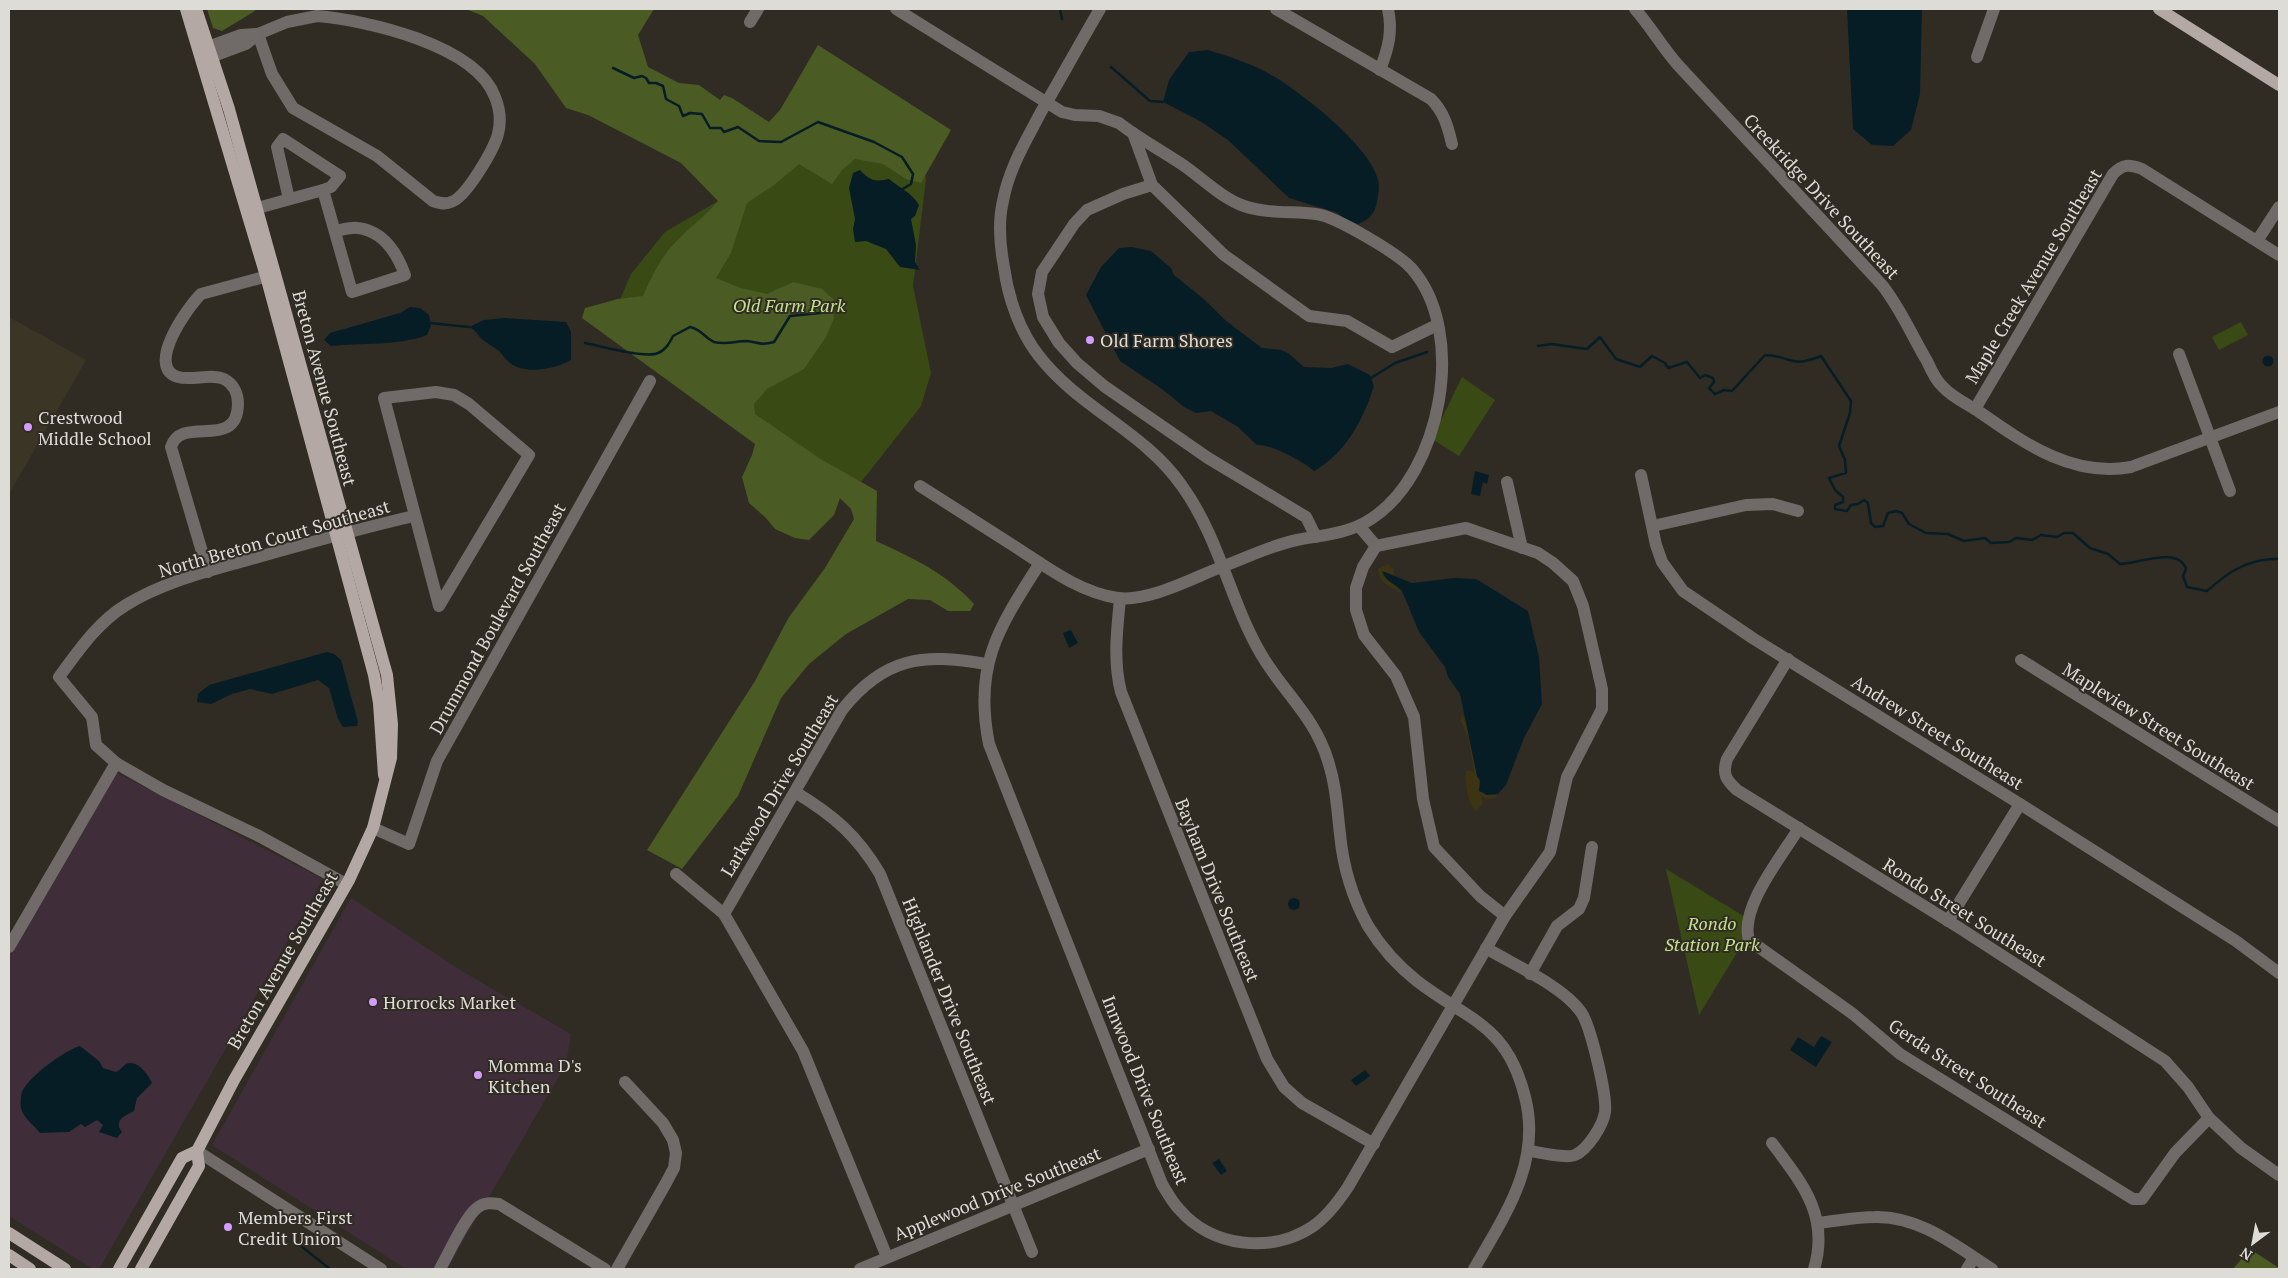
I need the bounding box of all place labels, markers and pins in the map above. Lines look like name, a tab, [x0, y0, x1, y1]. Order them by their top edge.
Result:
place label: Old Farm Shores	[1100, 328, 1233, 352]
marker: Old Farm Shores	[1084, 334, 1096, 346]
place label: Crestwood Middle School	[38, 405, 152, 450]
marker: Crestwood Middle School	[22, 421, 34, 433]
place label: Horrocks Market	[383, 990, 516, 1014]
marker: Horrocks Market	[367, 996, 379, 1008]
place label: Momma D's Kitchen	[488, 1053, 582, 1098]
marker: Momma D's Kitchen	[472, 1069, 484, 1081]
place label: Members First Credit Union	[238, 1205, 353, 1250]
marker: Members First Credit Union	[222, 1221, 234, 1233]

